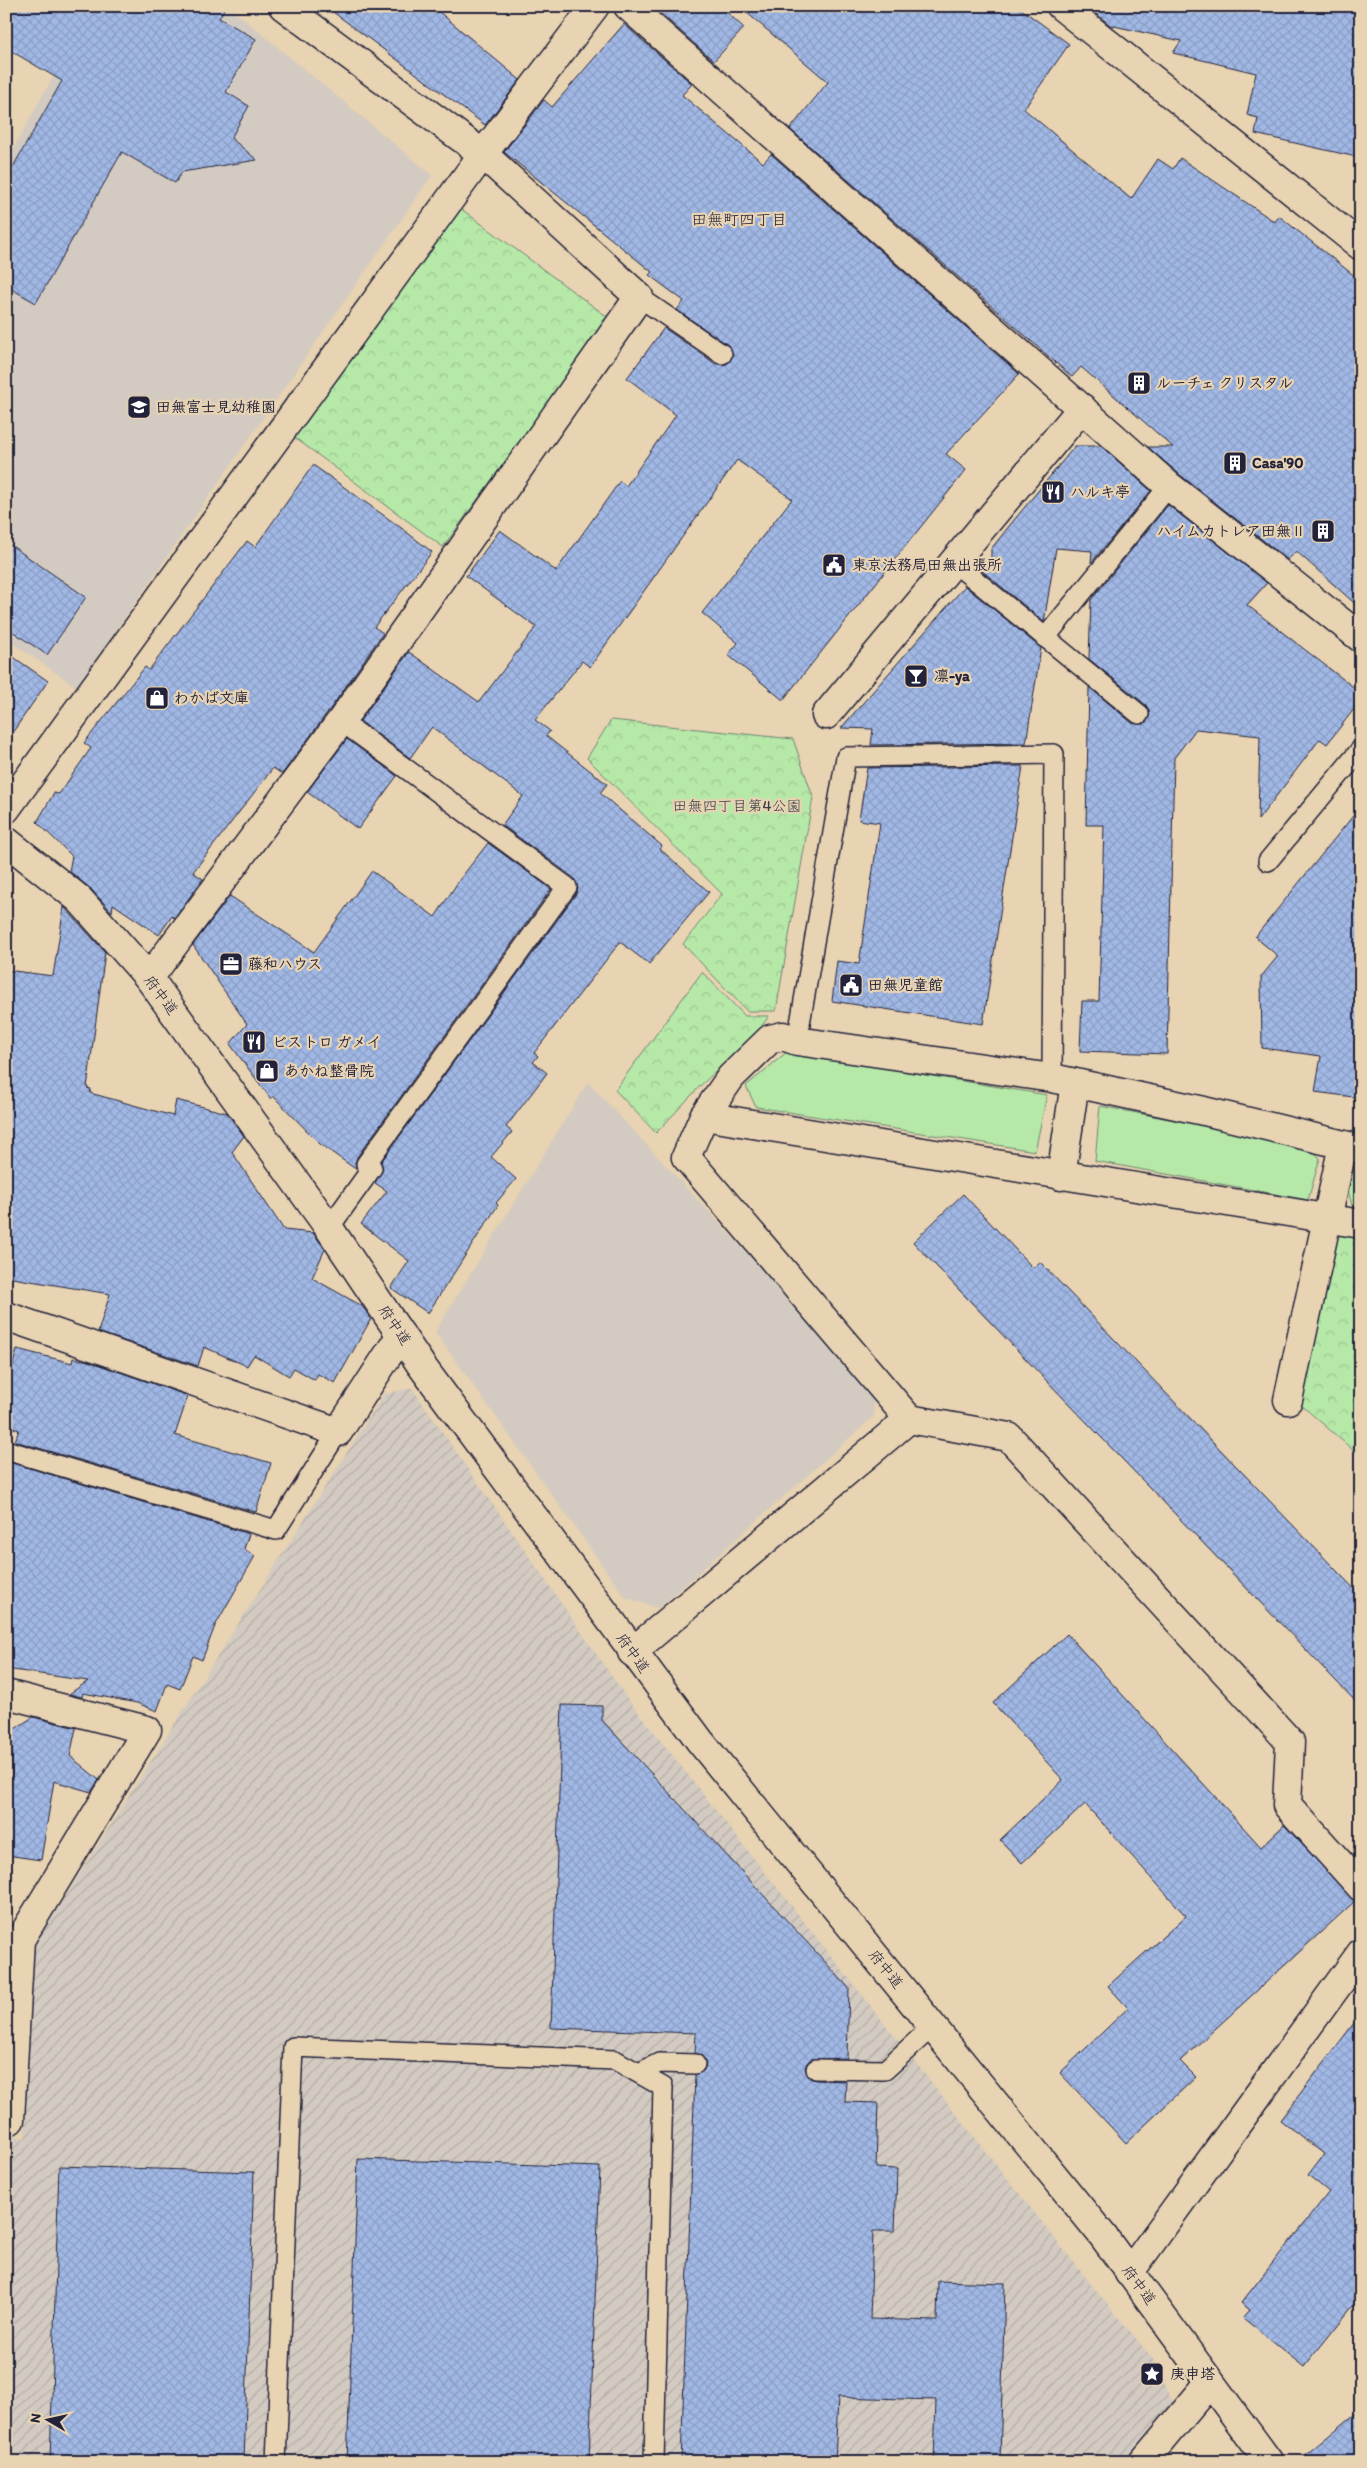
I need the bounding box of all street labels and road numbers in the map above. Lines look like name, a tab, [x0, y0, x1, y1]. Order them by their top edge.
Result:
street label: 府中道	[140, 972, 182, 1018]
street label: 府中道	[375, 1301, 415, 1349]
street label: 府中道	[612, 1630, 654, 1676]
street label: 府中道	[865, 1946, 907, 1992]
street label: 府中道	[1118, 2262, 1160, 2308]

